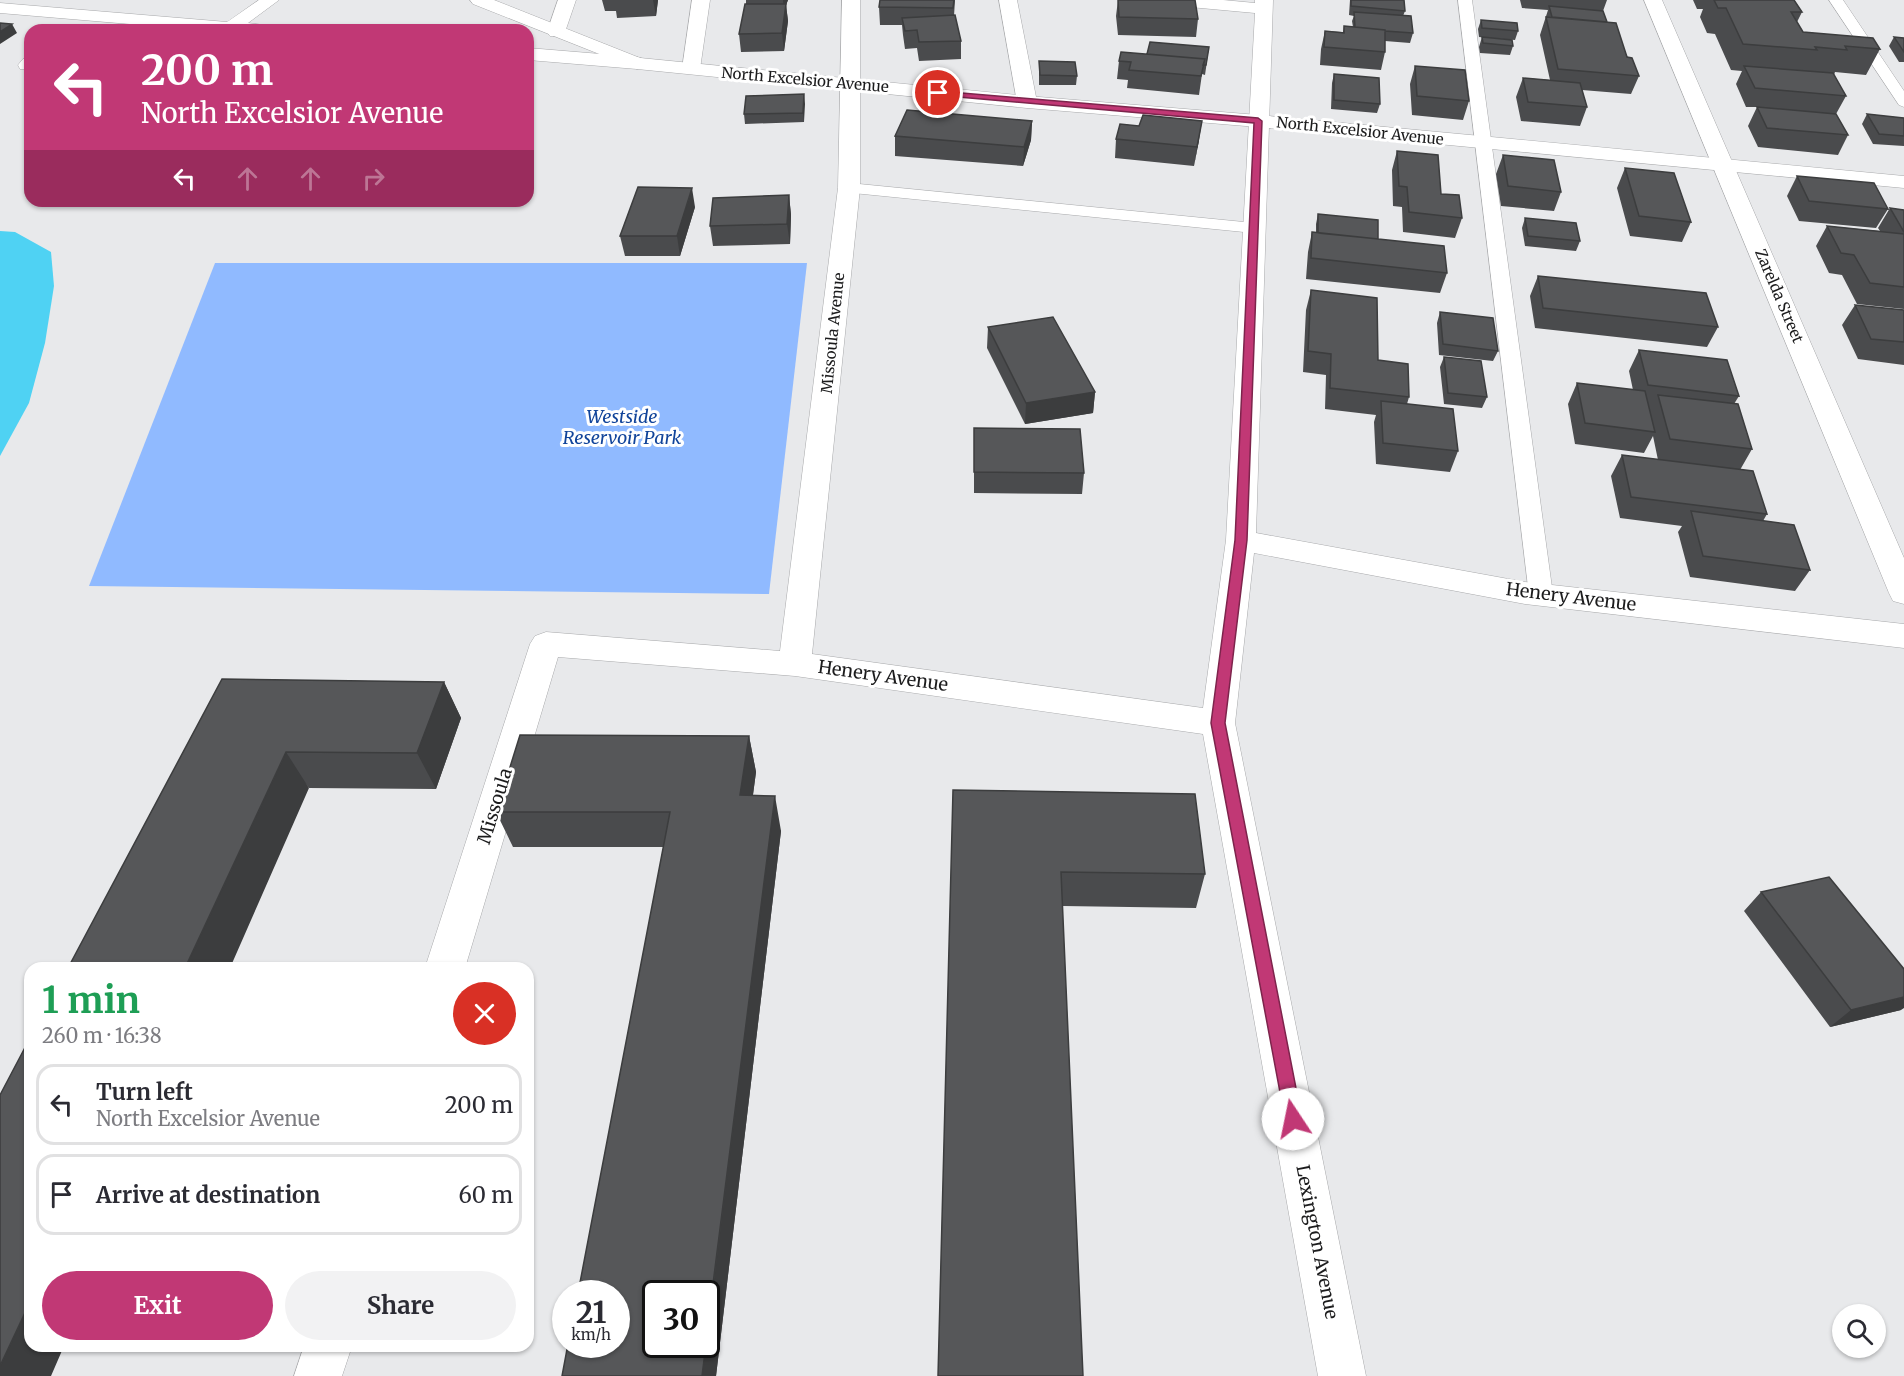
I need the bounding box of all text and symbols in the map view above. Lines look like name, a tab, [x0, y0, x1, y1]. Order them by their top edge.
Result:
text: 200 m	[141, 44, 273, 96]
icon: left	[42, 48, 120, 126]
street label: North Excelsior Avenue	[721, 63, 890, 96]
pin	[912, 67, 963, 118]
icon: arrive	[921, 76, 954, 109]
text: North Excelsior Avenue	[141, 96, 443, 130]
street label: North Excelsior Avenue	[1276, 112, 1445, 149]
icon: left	[168, 162, 201, 195]
icon: ahead	[231, 162, 264, 195]
icon: ahead	[294, 162, 327, 195]
icon: right	[357, 162, 390, 195]
street label: Zarelda Street	[1751, 246, 1808, 346]
street label: Missoula Avenue	[817, 271, 848, 394]
park label: Westside Reservoir Park	[563, 405, 681, 449]
street label: Henery Avenue	[1505, 577, 1638, 616]
street label: Henery Avenue	[817, 655, 950, 696]
street label: Missoula	[472, 765, 517, 847]
text: 1 min	[42, 978, 140, 1023]
button: close	[453, 982, 516, 1045]
text: 260 m · 16:38	[42, 1023, 162, 1048]
text: Turn left	[96, 1078, 193, 1106]
position arrow	[1261, 1087, 1325, 1151]
icon: left	[45, 1088, 78, 1121]
text: 200 m	[445, 1091, 513, 1119]
text: North Excelsior Avenue	[96, 1106, 320, 1131]
street label: Lexington Avenue	[1291, 1163, 1344, 1321]
icon: arrive	[45, 1178, 78, 1211]
text: Arrive at destination	[96, 1181, 320, 1209]
text: 60 m	[459, 1181, 513, 1209]
button: Exit	[42, 1271, 273, 1340]
button: Share	[285, 1271, 516, 1340]
speed limit sign: 30	[642, 1280, 720, 1358]
text: 21	[576, 1293, 606, 1331]
map controls	[1832, 1304, 1886, 1358]
button: search	[1832, 1304, 1886, 1358]
text: km/h	[571, 1325, 611, 1344]

